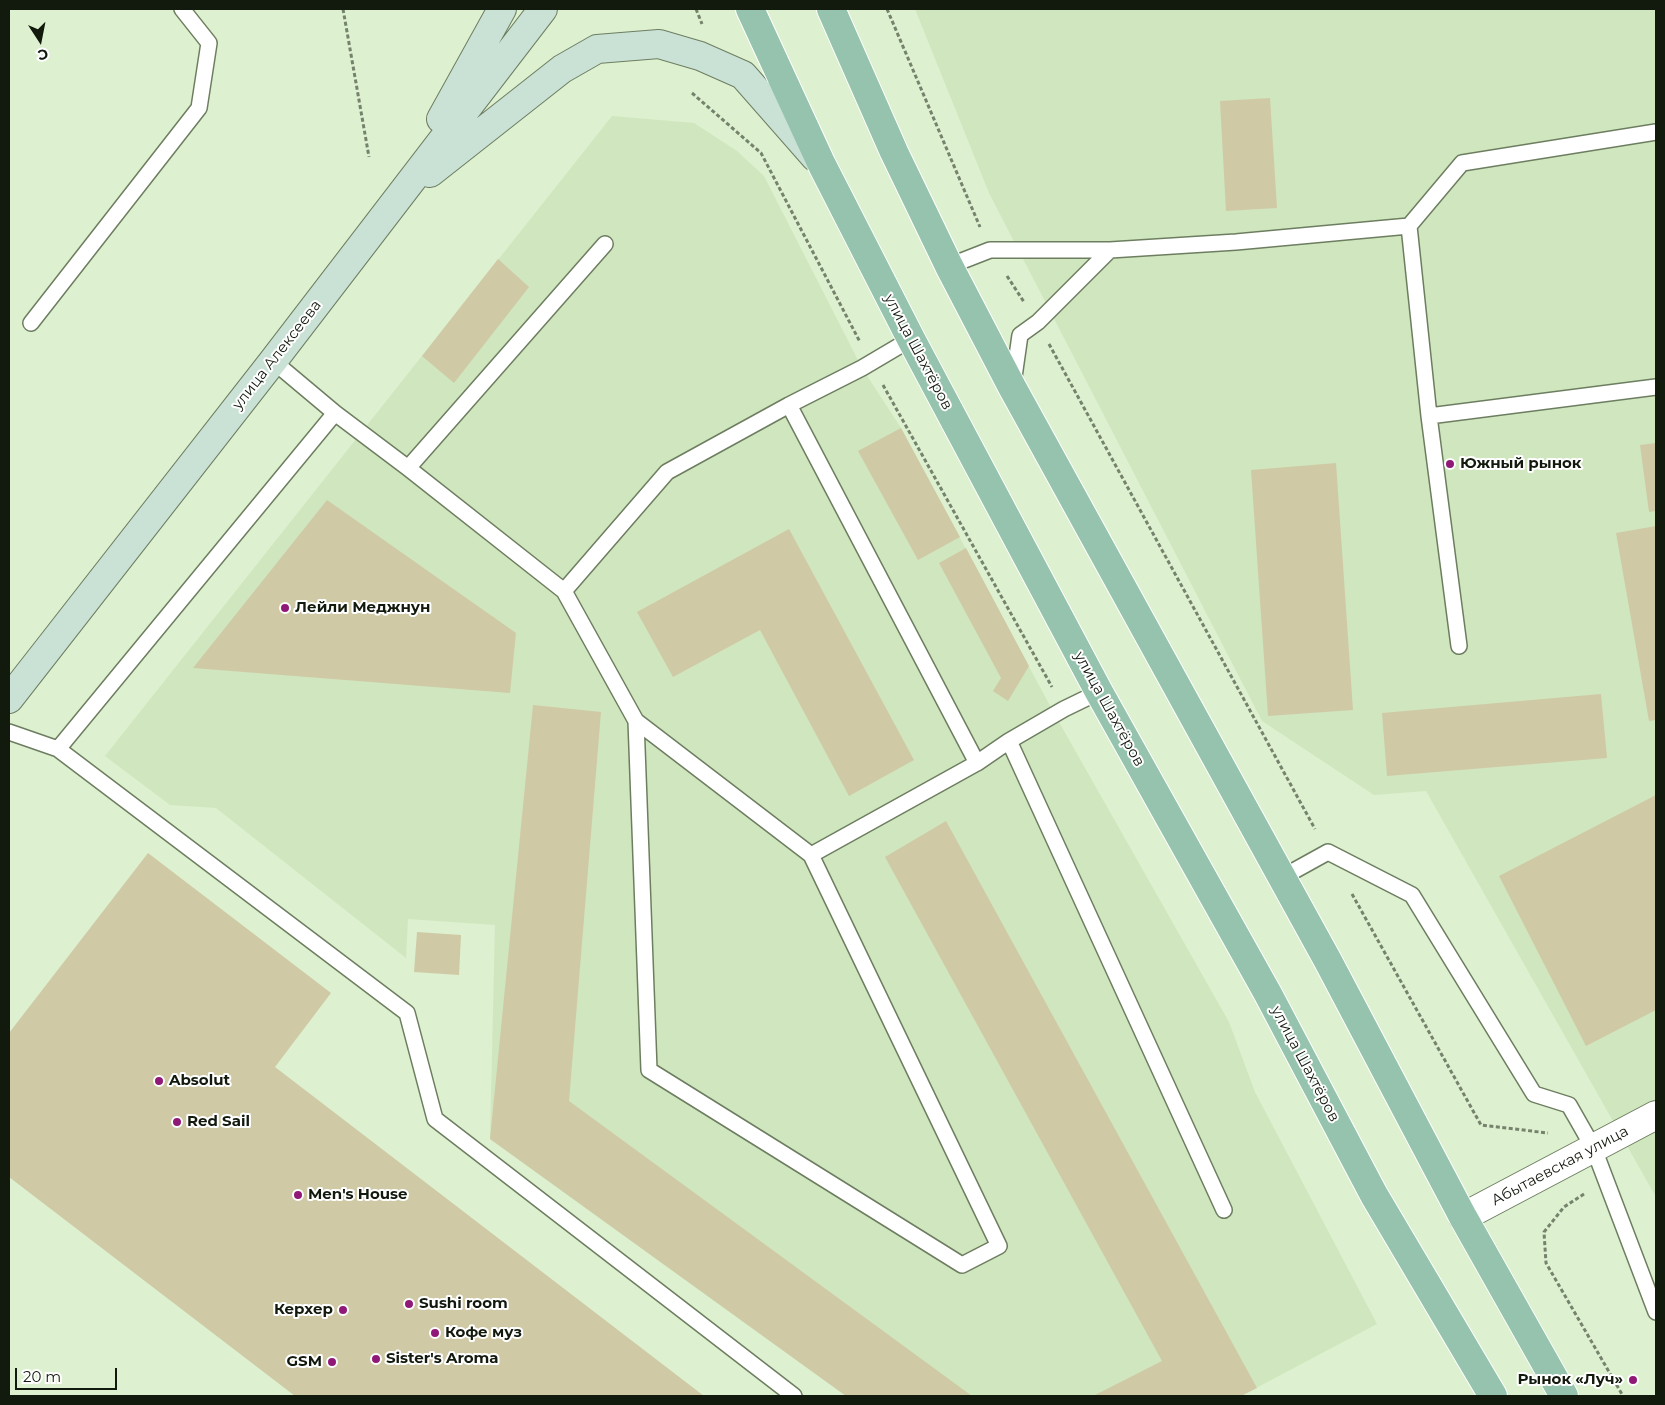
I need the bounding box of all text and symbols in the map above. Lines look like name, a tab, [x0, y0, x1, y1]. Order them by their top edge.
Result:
north arrow	[15, 15, 65, 65]
text: С	[36, 45, 50, 65]
street label: улица Шахтёров	[880, 291, 956, 413]
street label: улица Алексеева	[229, 297, 325, 413]
place label: Южный рынок	[1460, 455, 1581, 473]
marker: Южный рынок	[1444, 458, 1456, 470]
place label: Лейли Меджнун	[295, 599, 430, 617]
marker: Лейли Меджнун	[279, 602, 291, 614]
street label: улица Шахтёров	[1070, 648, 1148, 770]
street label: улица Шахтёров	[1267, 1003, 1343, 1125]
place label: Absolut	[169, 1072, 230, 1090]
marker: Absolut	[153, 1075, 165, 1087]
place label: Red Sail	[187, 1113, 250, 1131]
marker: Red Sail	[171, 1116, 183, 1128]
street label: Абытаевская улица	[1488, 1122, 1632, 1210]
place label: Men's House	[308, 1186, 407, 1204]
marker: Men's House	[292, 1189, 304, 1201]
place label: Sushi room	[419, 1295, 508, 1313]
marker: Sushi room	[403, 1298, 415, 1310]
place label: Керхер	[274, 1301, 333, 1319]
marker: Керхер	[337, 1304, 349, 1316]
place label: Кофе муз	[445, 1324, 522, 1342]
marker: Кофе муз	[429, 1327, 441, 1339]
place label: Sister's Aroma	[386, 1350, 499, 1368]
place label: GSM	[287, 1353, 322, 1371]
marker: Sister's Aroma	[370, 1353, 382, 1365]
marker: GSM	[326, 1356, 338, 1368]
scale bar	[18, 1358, 120, 1390]
text: 20 m	[23, 1367, 61, 1386]
place label: Рынок «Луч»	[1518, 1371, 1623, 1389]
marker: Рынок «Луч»	[1627, 1374, 1639, 1386]

